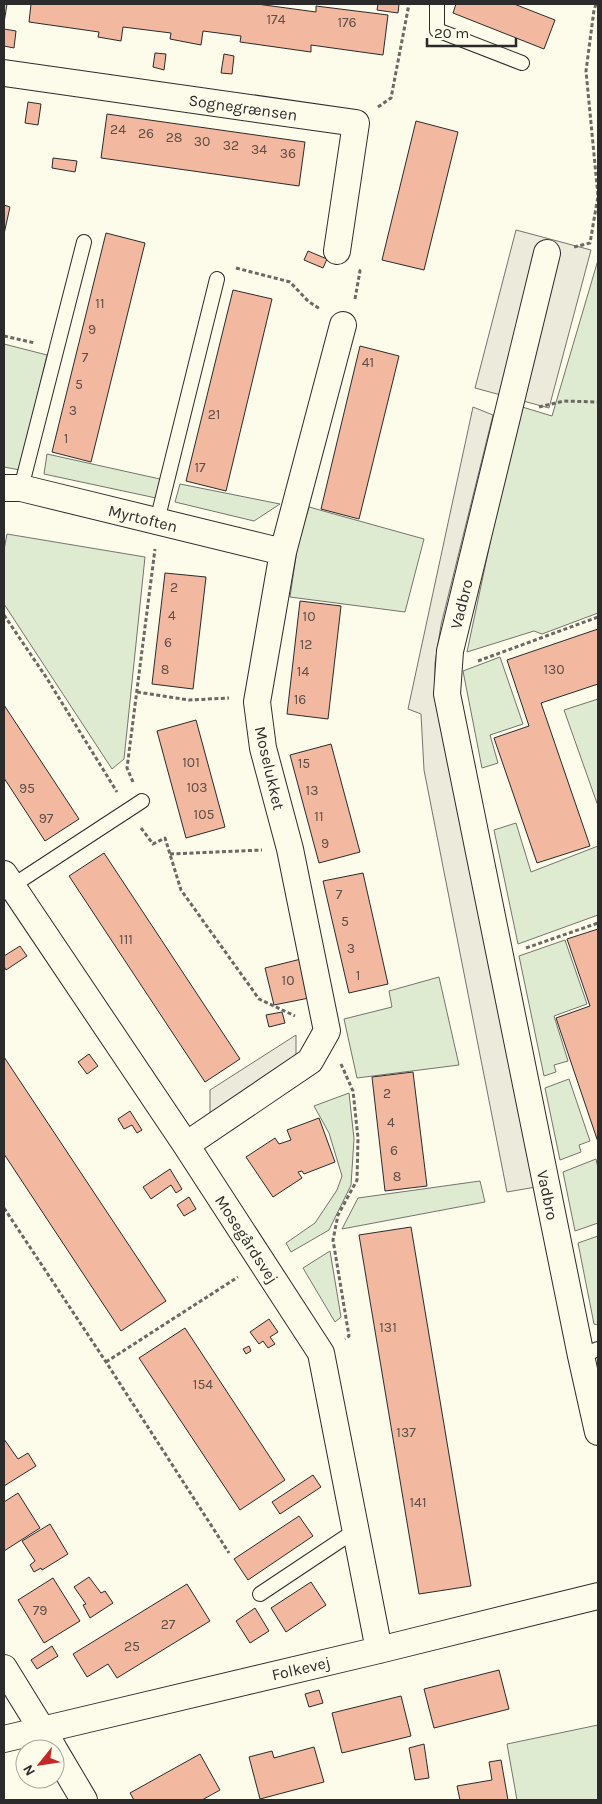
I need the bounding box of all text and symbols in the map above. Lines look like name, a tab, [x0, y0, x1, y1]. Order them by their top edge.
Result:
house number: 174	[266, 11, 286, 28]
house number: 176	[337, 14, 357, 31]
scale bar	[427, 15, 516, 47]
text: 20 m	[434, 24, 469, 42]
street label: Sognegrænsen	[187, 90, 299, 125]
house number: 24	[110, 121, 126, 138]
house number: 26	[138, 125, 154, 142]
house number: 28	[166, 129, 182, 146]
house number: 30	[194, 133, 210, 150]
house number: 32	[223, 137, 239, 154]
house number: 34	[251, 141, 267, 158]
house number: 36	[280, 145, 296, 162]
house number: 11	[95, 295, 105, 312]
house number: 9	[88, 321, 96, 338]
house number: 7	[82, 349, 89, 366]
house number: 41	[362, 354, 374, 371]
house number: 5	[75, 376, 83, 393]
house number: 3	[69, 402, 77, 419]
house number: 21	[208, 406, 220, 423]
house number: 1	[64, 430, 68, 447]
house number: 17	[194, 459, 206, 476]
street label: Myrtoften	[106, 501, 180, 536]
street label: Vadbro	[446, 577, 477, 631]
house number: 2	[170, 579, 178, 596]
house number: 4	[168, 607, 176, 624]
house number: 10	[303, 608, 315, 625]
house number: 6	[164, 634, 172, 651]
house number: 12	[300, 636, 312, 653]
house number: 8	[161, 661, 169, 678]
house number: 130	[543, 661, 565, 678]
house number: 14	[297, 663, 309, 680]
house number: 16	[294, 691, 306, 708]
street label: Moselukket	[251, 724, 288, 812]
house number: 101	[182, 754, 200, 771]
house number: 15	[298, 755, 310, 772]
house number: 103	[186, 779, 208, 796]
house number: 95	[19, 780, 35, 797]
house number: 13	[306, 782, 318, 799]
house number: 105	[194, 806, 215, 823]
house number: 11	[314, 808, 324, 825]
house number: 97	[39, 810, 54, 827]
house number: 9	[321, 835, 329, 852]
house number: 7	[336, 886, 343, 903]
house number: 5	[341, 913, 349, 930]
house number: 111	[119, 931, 133, 948]
house number: 3	[347, 940, 355, 957]
house number: 1	[356, 967, 360, 984]
house number: 10	[282, 972, 294, 989]
house number: 2	[383, 1085, 391, 1102]
house number: 4	[387, 1114, 395, 1131]
house number: 6	[390, 1142, 398, 1159]
house number: 8	[393, 1168, 401, 1185]
street label: Vadbro	[533, 1168, 562, 1222]
street label: Mosegårdsvej	[211, 1191, 282, 1287]
house number: 131	[379, 1319, 397, 1336]
house number: 154	[193, 1376, 213, 1393]
house number: 137	[396, 1424, 416, 1441]
house number: 141	[409, 1494, 427, 1511]
house number: 79	[33, 1602, 47, 1619]
house number: 27	[161, 1616, 176, 1633]
house number: 25	[124, 1638, 140, 1655]
street label: Folkevej	[270, 1653, 332, 1684]
north arrow	[15, 1739, 65, 1789]
text: N	[19, 1762, 39, 1779]

